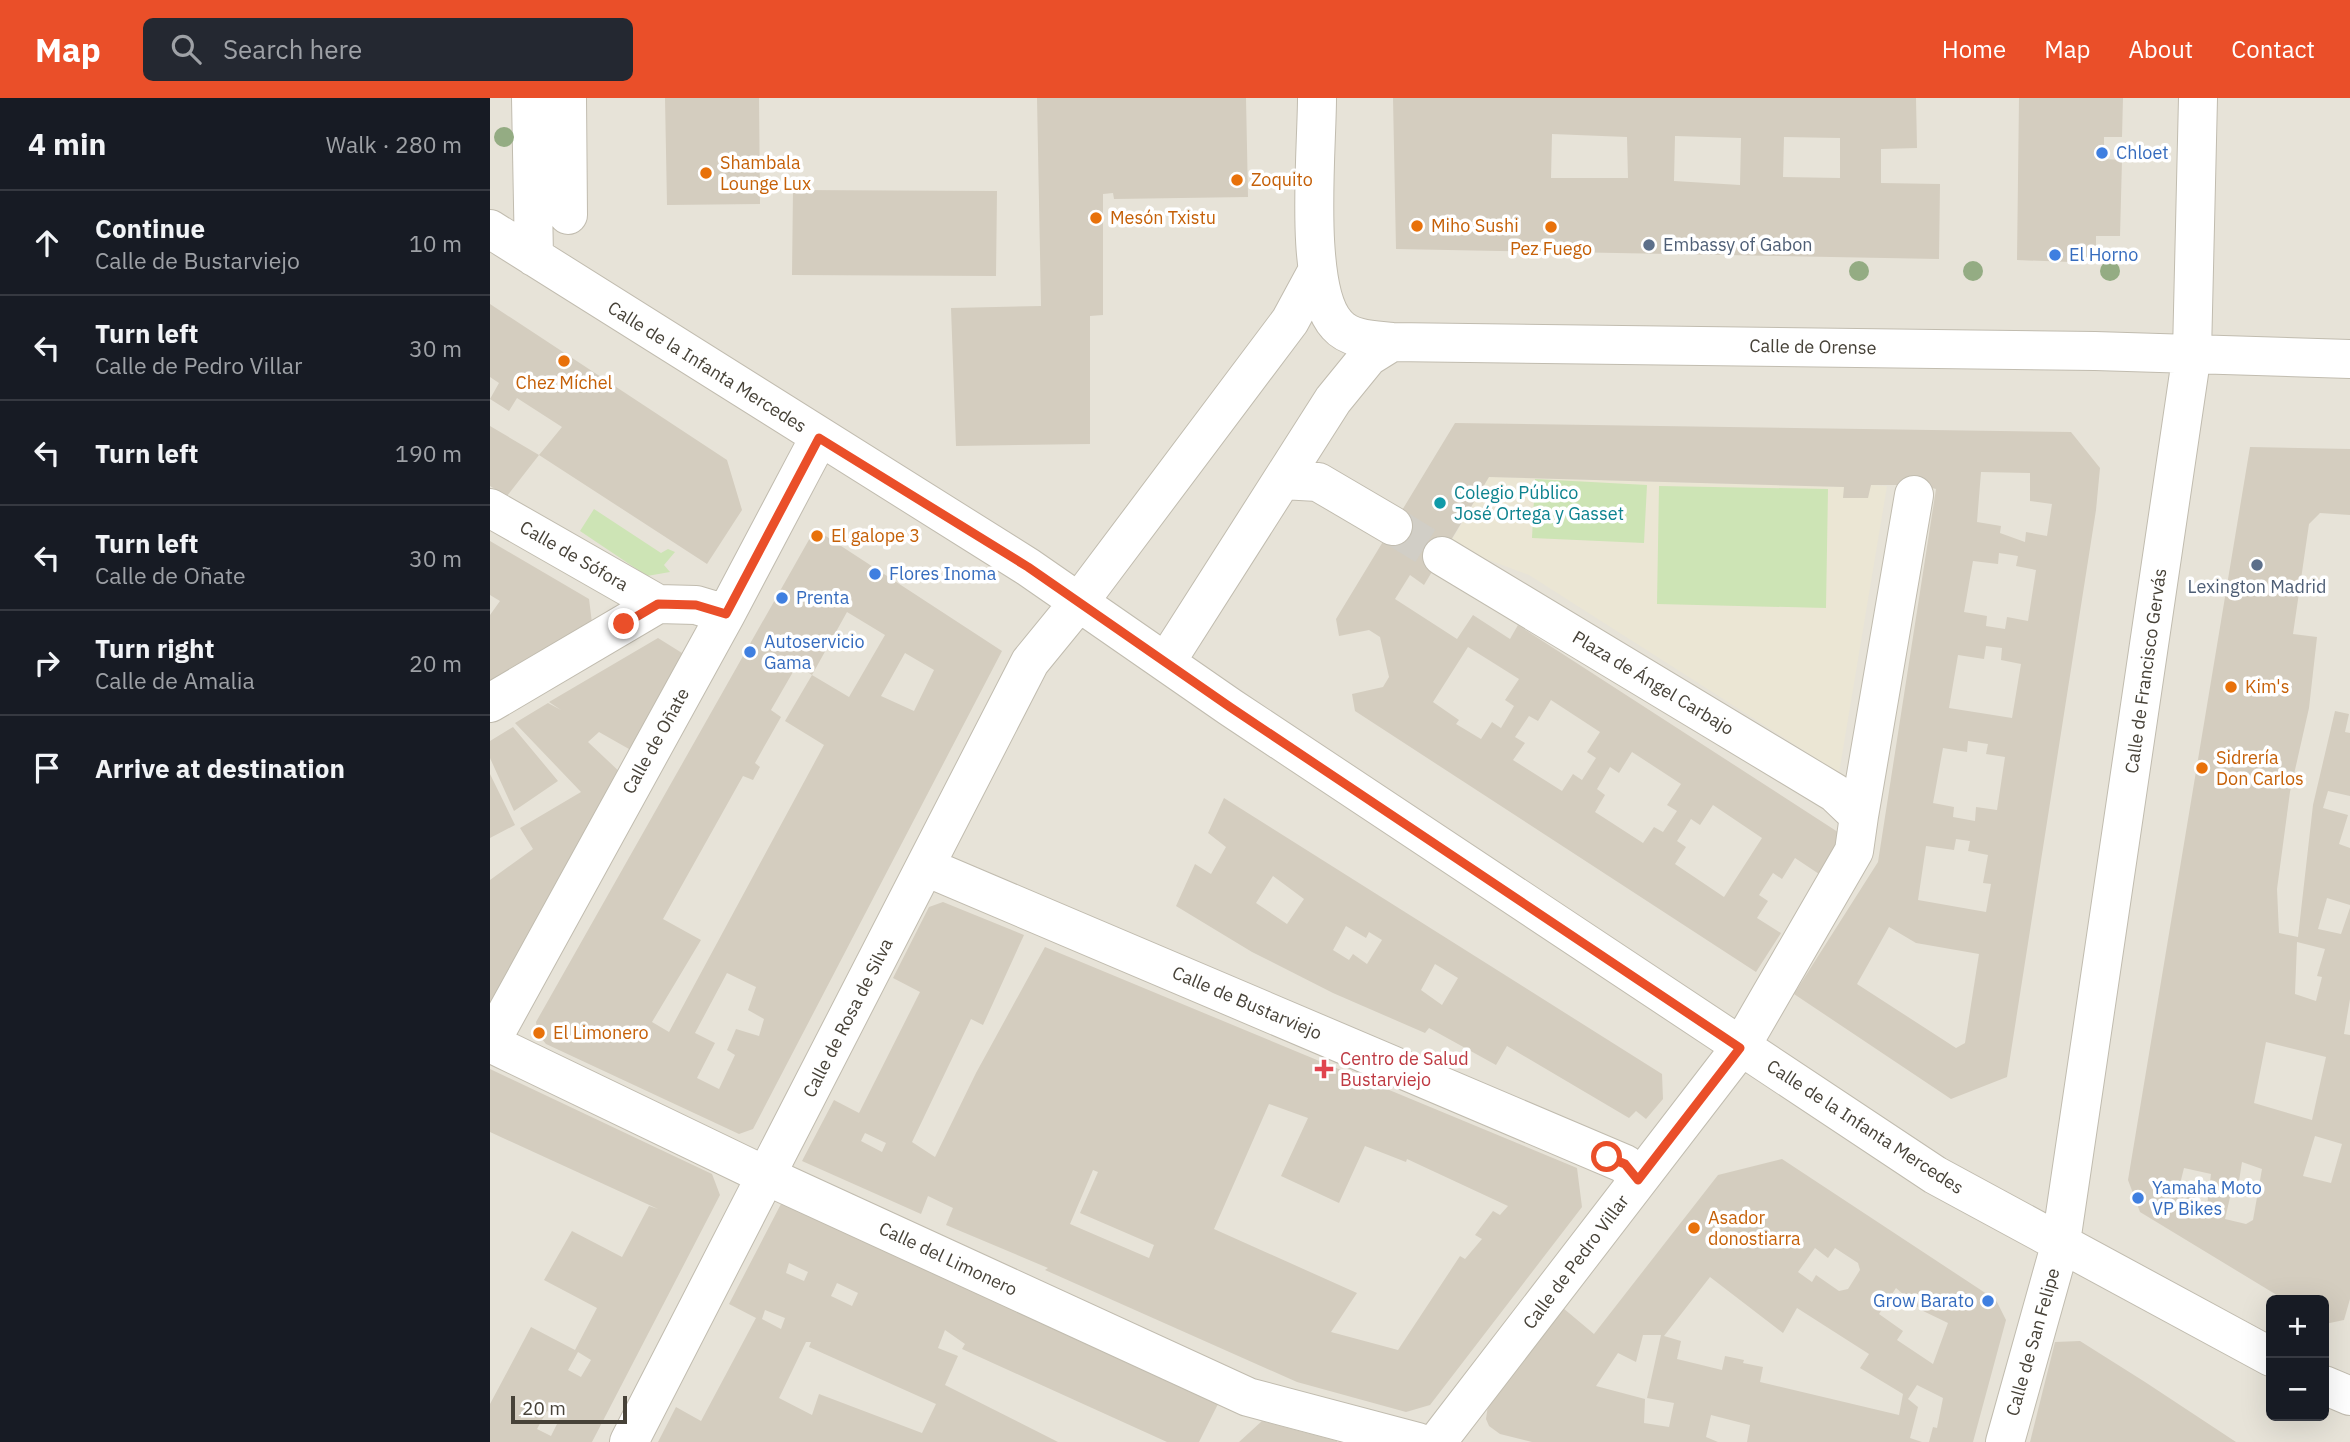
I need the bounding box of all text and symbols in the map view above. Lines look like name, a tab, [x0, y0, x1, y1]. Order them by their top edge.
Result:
search box	[143, 18, 633, 81]
text: Map	[35, 28, 101, 71]
icon: search	[167, 30, 205, 68]
text: Search here	[223, 32, 362, 66]
text: Home	[1942, 33, 2006, 65]
text: Map	[2044, 33, 2090, 65]
text: About	[2128, 33, 2193, 65]
text: Contact	[2231, 33, 2315, 65]
text: 4 min	[28, 124, 106, 163]
text: Walk · 280 m	[326, 129, 462, 159]
place label: Chloet	[2116, 141, 2169, 164]
marker: Chloet	[2094, 145, 2110, 161]
place label: Shambala Lounge Lux	[720, 151, 811, 195]
marker: Shambala Lounge Lux	[698, 165, 714, 181]
place label: Zoquito	[1251, 168, 1313, 191]
marker: Zoquito	[1229, 172, 1245, 188]
place label: Mesón Txistu	[1110, 206, 1216, 229]
marker: Mesón Txistu	[1088, 210, 1104, 226]
text: Continue	[95, 211, 205, 245]
place label: Miho Sushi	[1431, 214, 1519, 237]
marker: Miho Sushi	[1409, 218, 1425, 234]
marker: Pez Fuego	[1543, 219, 1559, 235]
icon: ahead	[28, 224, 66, 262]
text: 10 m	[409, 228, 462, 258]
place label: Embassy of Gabon	[1663, 233, 1813, 256]
place label: Pez Fuego	[1510, 237, 1592, 260]
marker: Embassy of Gabon	[1641, 237, 1657, 253]
place label: El Horno	[2069, 243, 2138, 266]
text: Calle de Bustarviejo	[95, 245, 300, 275]
marker: El Horno	[2047, 247, 2063, 263]
street label: Calle de la Infanta Mercedes	[604, 296, 811, 437]
text: Turn left	[95, 316, 198, 350]
icon: left	[28, 329, 66, 367]
text: 30 m	[409, 333, 462, 363]
street label: Calle de Orense	[1749, 334, 1877, 359]
text: Calle de Pedro Villar	[95, 350, 302, 380]
marker: Chez Míchel	[556, 353, 572, 369]
place label: Chez Míchel	[516, 371, 613, 394]
icon: left	[28, 434, 66, 472]
text: Turn left	[95, 436, 198, 470]
text: 190 m	[395, 438, 462, 468]
place label: Colegio Público José Ortega y Gasset	[1454, 481, 1624, 525]
marker: Colegio Público José Ortega y Gasset	[1432, 495, 1448, 511]
street label: Calle de Sófora	[516, 515, 633, 596]
place label: El galope 3	[831, 524, 920, 547]
text: Turn left	[95, 526, 198, 560]
marker: El galope 3	[809, 528, 825, 544]
icon: left	[28, 539, 66, 577]
text: 30 m	[409, 543, 462, 573]
marker: Lexington Madrid	[2249, 557, 2265, 573]
text: Calle de Oñate	[95, 560, 246, 590]
place label: Flores Inoma	[889, 562, 997, 585]
marker: Flores Inoma	[867, 566, 883, 582]
street label: Calle de Francisco Gervás	[2120, 567, 2171, 775]
place label: Lexington Madrid	[2188, 575, 2326, 598]
place label: Prenta	[796, 586, 850, 609]
marker: Prenta	[774, 590, 790, 606]
route end	[608, 608, 639, 639]
street label: Plaza de Ángel Carbajo	[1568, 625, 1738, 740]
place label: Autoservicio Gama	[764, 630, 865, 674]
text: Turn right	[95, 631, 214, 665]
icon: right	[28, 644, 66, 682]
marker: Autoservicio Gama	[742, 644, 758, 660]
text: 20 m	[409, 648, 462, 678]
text: Calle de Amalia	[95, 665, 255, 695]
place label: Kim's	[2245, 675, 2289, 698]
marker: Kim's	[2223, 679, 2239, 695]
street label: Calle de Oñate	[617, 684, 694, 798]
place label: Sidrería Don Carlos	[2216, 746, 2304, 790]
icon: arrive	[28, 749, 66, 787]
text: Arrive at destination	[95, 751, 345, 785]
marker: Sidrería Don Carlos	[2194, 760, 2210, 776]
street label: Calle de Rosa de Silva	[797, 934, 898, 1101]
street label: Calle de Bustarviejo	[1169, 961, 1325, 1044]
place label: El Limonero	[553, 1021, 649, 1044]
marker: El Limonero	[531, 1025, 547, 1041]
place label: Centro de Salud Bustarviejo	[1340, 1047, 1469, 1091]
street label: Calle de la Infanta Mercedes	[1762, 1054, 1968, 1199]
marker: Centro de Salud Bustarviejo	[1314, 1059, 1334, 1079]
route start	[1591, 1141, 1622, 1172]
place label: Yamaha Moto VP Bikes	[2152, 1176, 2262, 1220]
street label: Calle de Pedro Villar	[1518, 1190, 1634, 1333]
marker: Yamaha Moto VP Bikes	[2130, 1190, 2146, 1206]
place label: Asador donostiarra	[1708, 1206, 1801, 1250]
street label: Calle del Limonero	[875, 1216, 1021, 1301]
marker: Asador donostiarra	[1686, 1220, 1702, 1236]
street label: Calle de San Felipe	[2000, 1265, 2065, 1419]
place label: Grow Barato	[1873, 1289, 1974, 1312]
marker: Grow Barato	[1980, 1293, 1996, 1309]
map controls	[2266, 1295, 2329, 1421]
button: +	[2266, 1295, 2329, 1358]
button: −	[2266, 1358, 2329, 1421]
scale bar	[511, 1393, 626, 1425]
text: 20 m	[522, 1396, 566, 1420]

